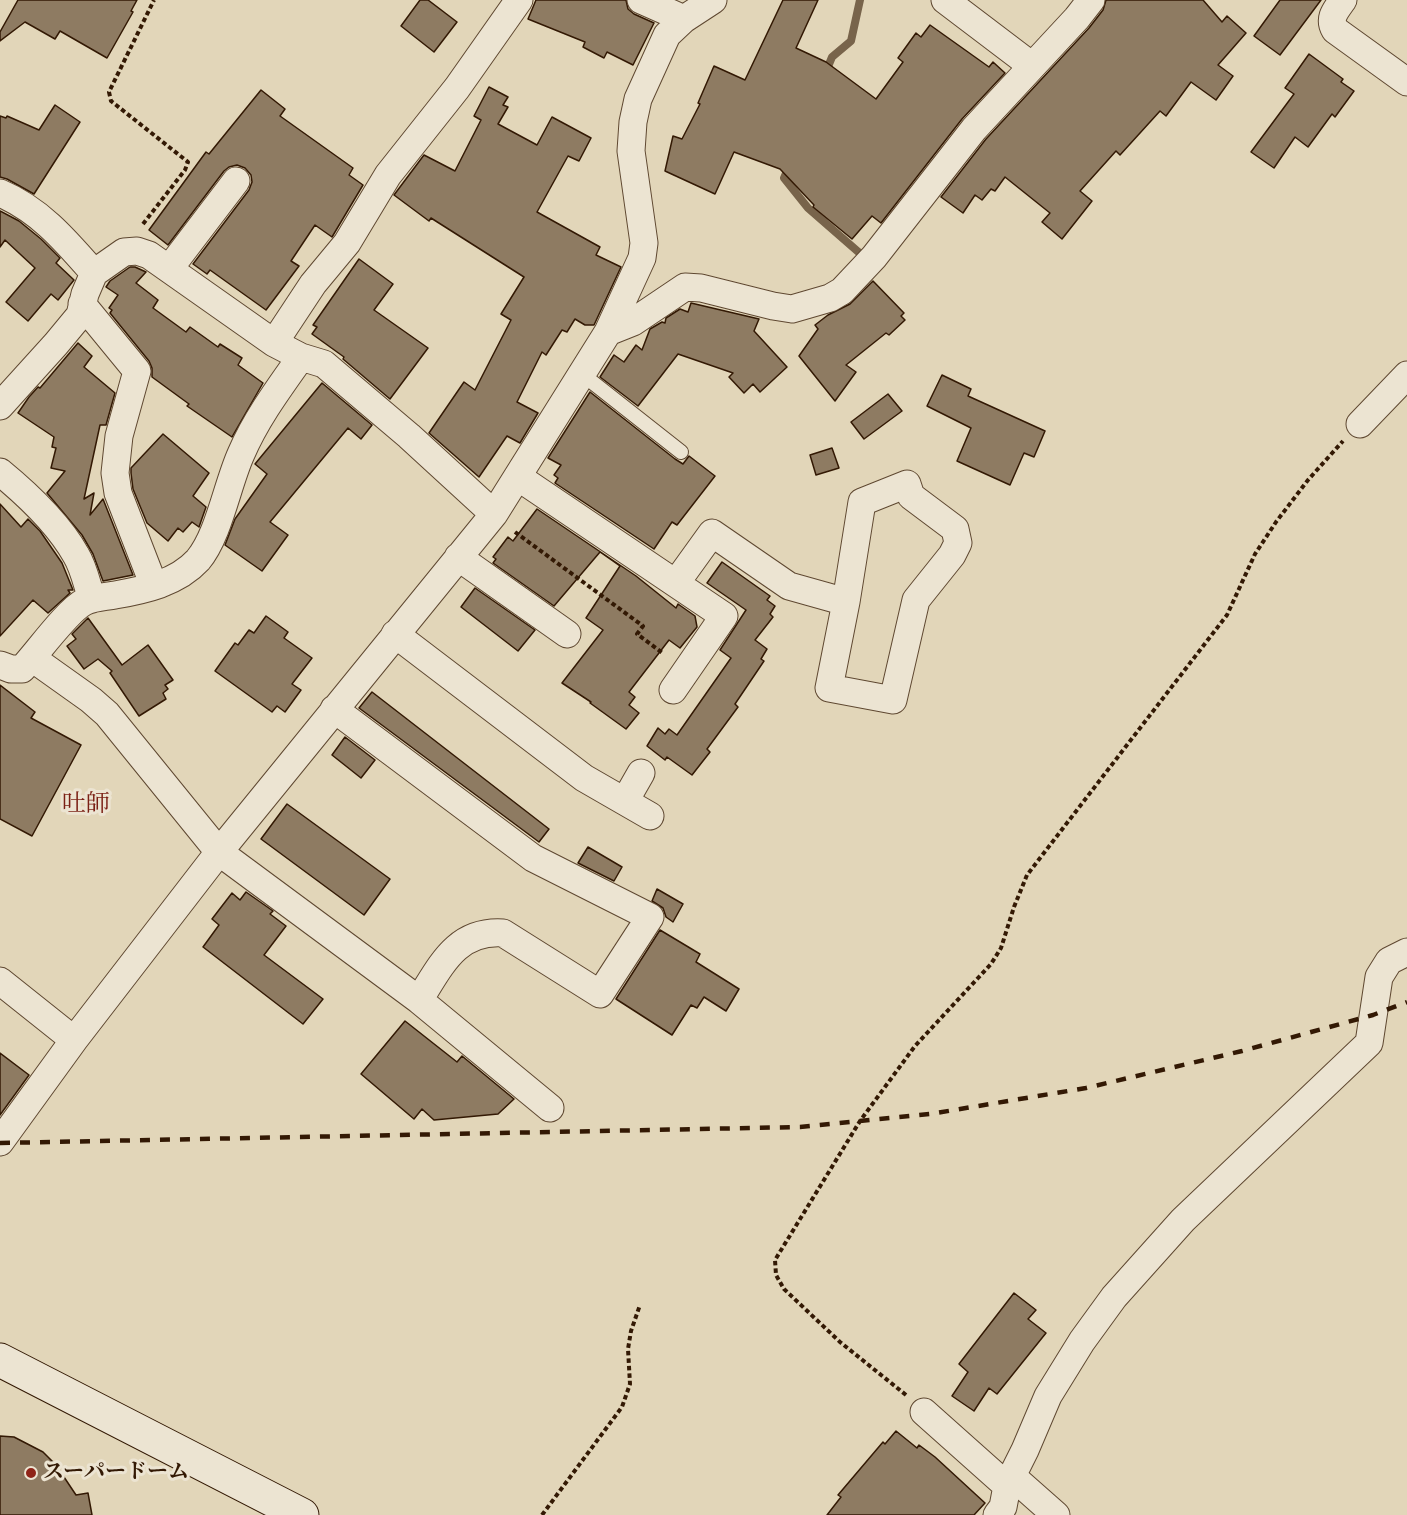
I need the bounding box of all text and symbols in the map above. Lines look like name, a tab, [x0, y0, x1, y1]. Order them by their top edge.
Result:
district label: 吐師	[62, 791, 110, 819]
place label: スーパードーム	[43, 1460, 189, 1486]
marker: スーパードーム	[24, 1466, 38, 1480]

